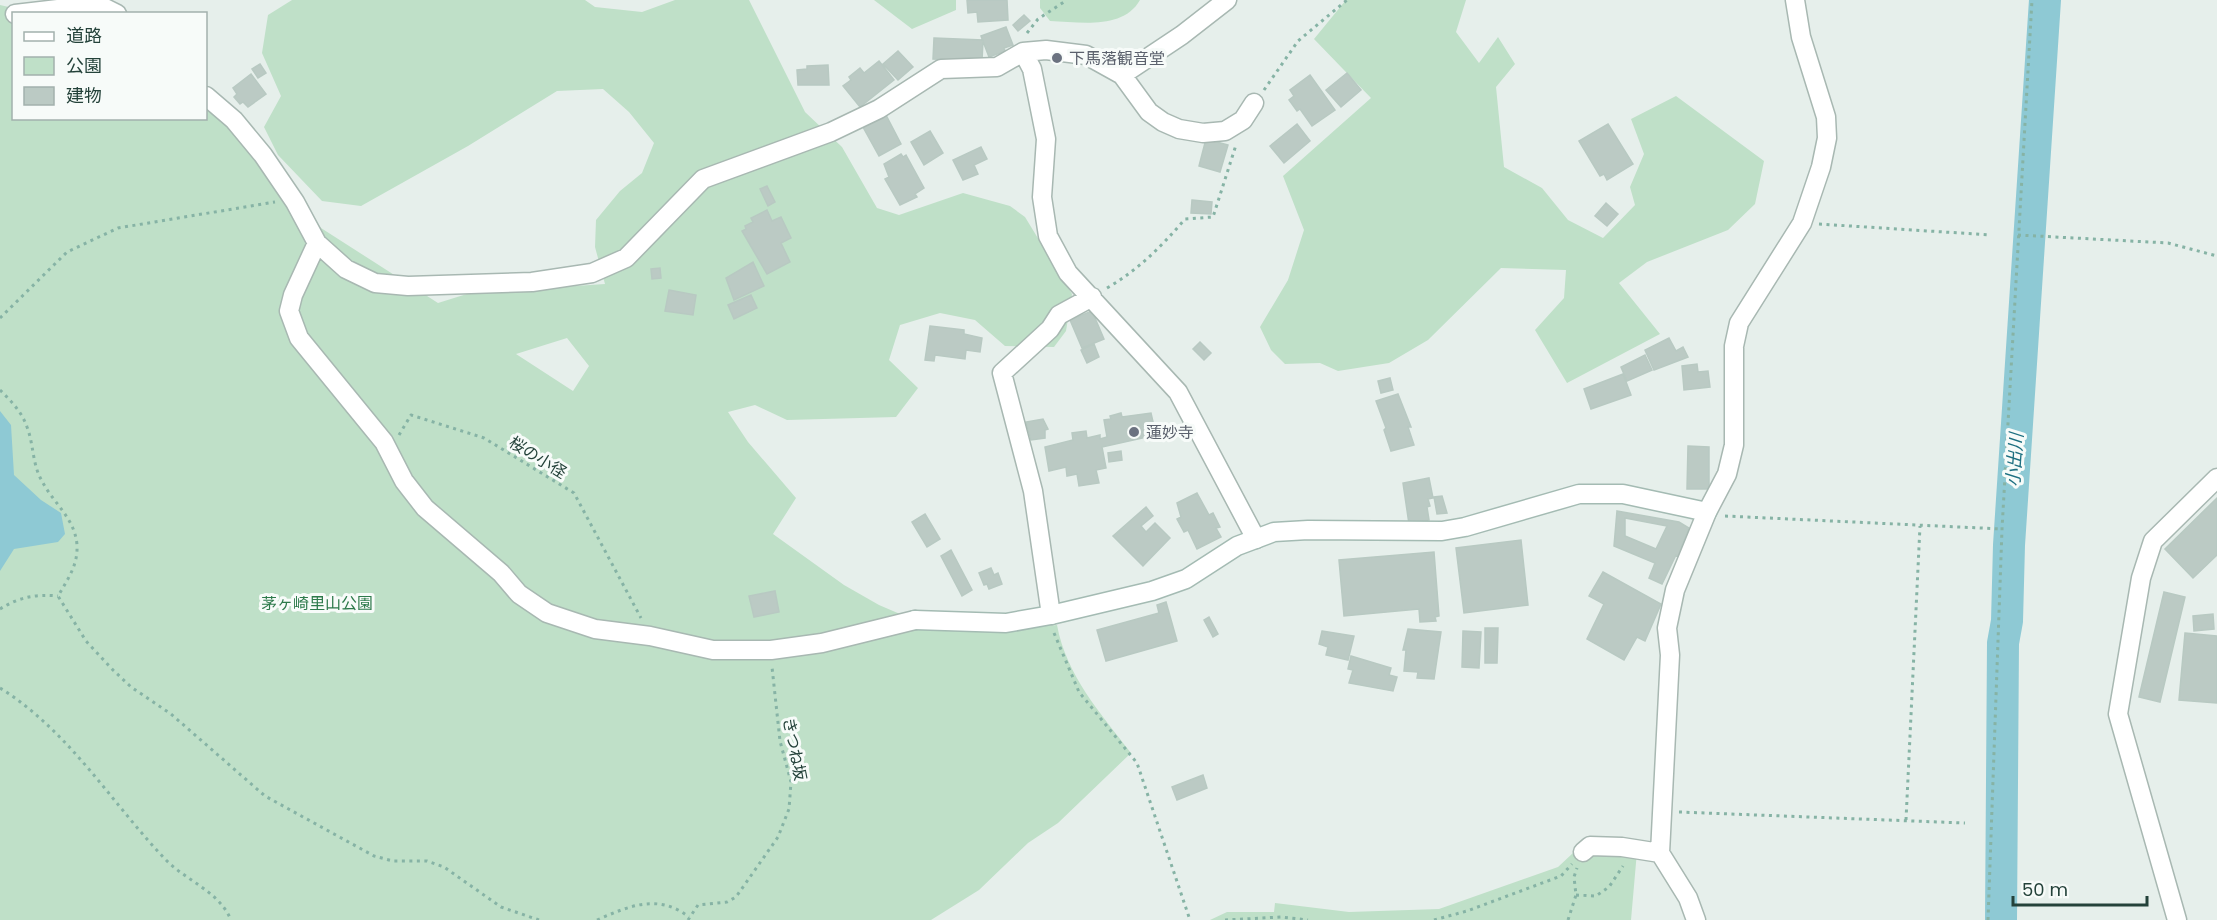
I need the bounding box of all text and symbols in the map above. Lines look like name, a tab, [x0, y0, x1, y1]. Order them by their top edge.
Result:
legend	[12, 12, 207, 120]
text: 道路	[66, 23, 102, 48]
place label: 下馬落観音堂	[1069, 47, 1165, 70]
marker: 下馬落観音堂	[1050, 51, 1064, 65]
text: 公園	[66, 53, 102, 78]
text: 建物	[66, 83, 102, 108]
place label: 蓮妙寺	[1146, 421, 1194, 444]
marker: 蓮妙寺	[1127, 425, 1141, 439]
water label: 小出川	[2000, 430, 2029, 488]
street label: 桜の小径	[504, 431, 571, 484]
park label: 茅ヶ崎里山公園	[261, 592, 373, 615]
street label: きつね坂	[777, 715, 812, 783]
scale bar	[2013, 869, 2146, 907]
text: 50 m	[2022, 877, 2068, 902]

